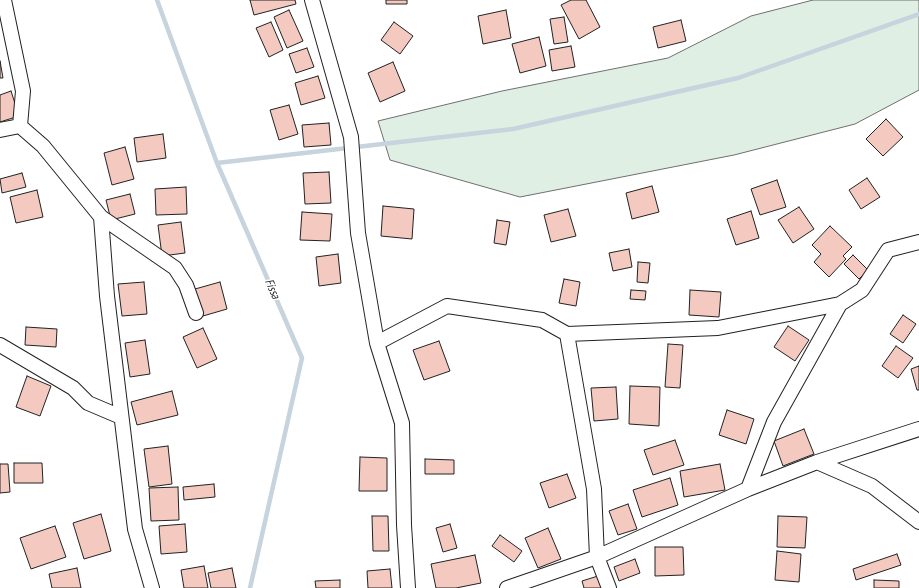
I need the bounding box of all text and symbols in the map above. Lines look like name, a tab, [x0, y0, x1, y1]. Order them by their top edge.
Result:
water label: Fissa	[261, 277, 283, 301]

